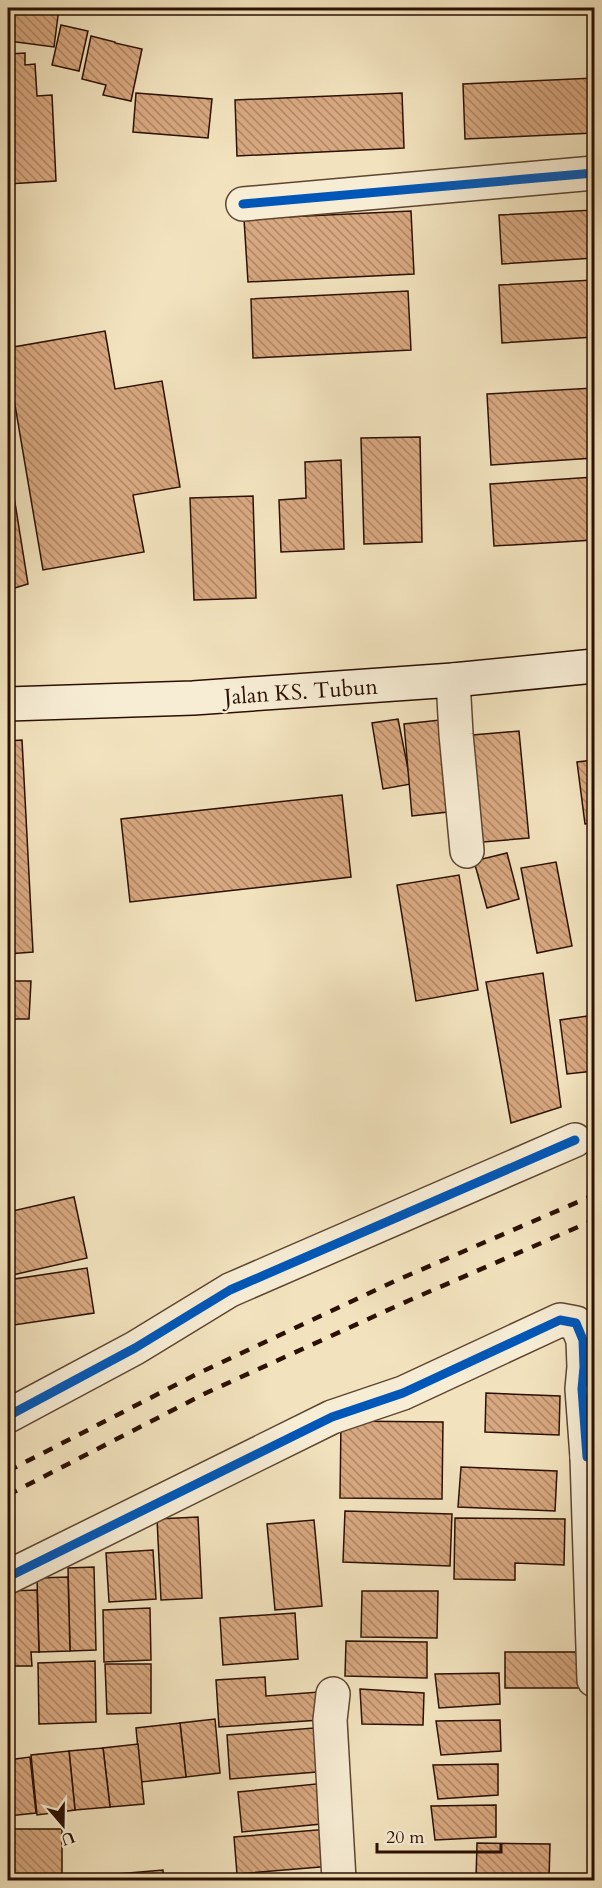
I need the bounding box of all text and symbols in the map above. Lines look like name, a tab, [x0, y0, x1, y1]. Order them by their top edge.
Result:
street label: Jalan KS. Tubun	[220, 672, 379, 713]
north arrow	[33, 1795, 93, 1855]
scale bar	[377, 1816, 502, 1854]
text: 20 m	[386, 1825, 425, 1850]
text: U	[58, 1826, 78, 1851]

